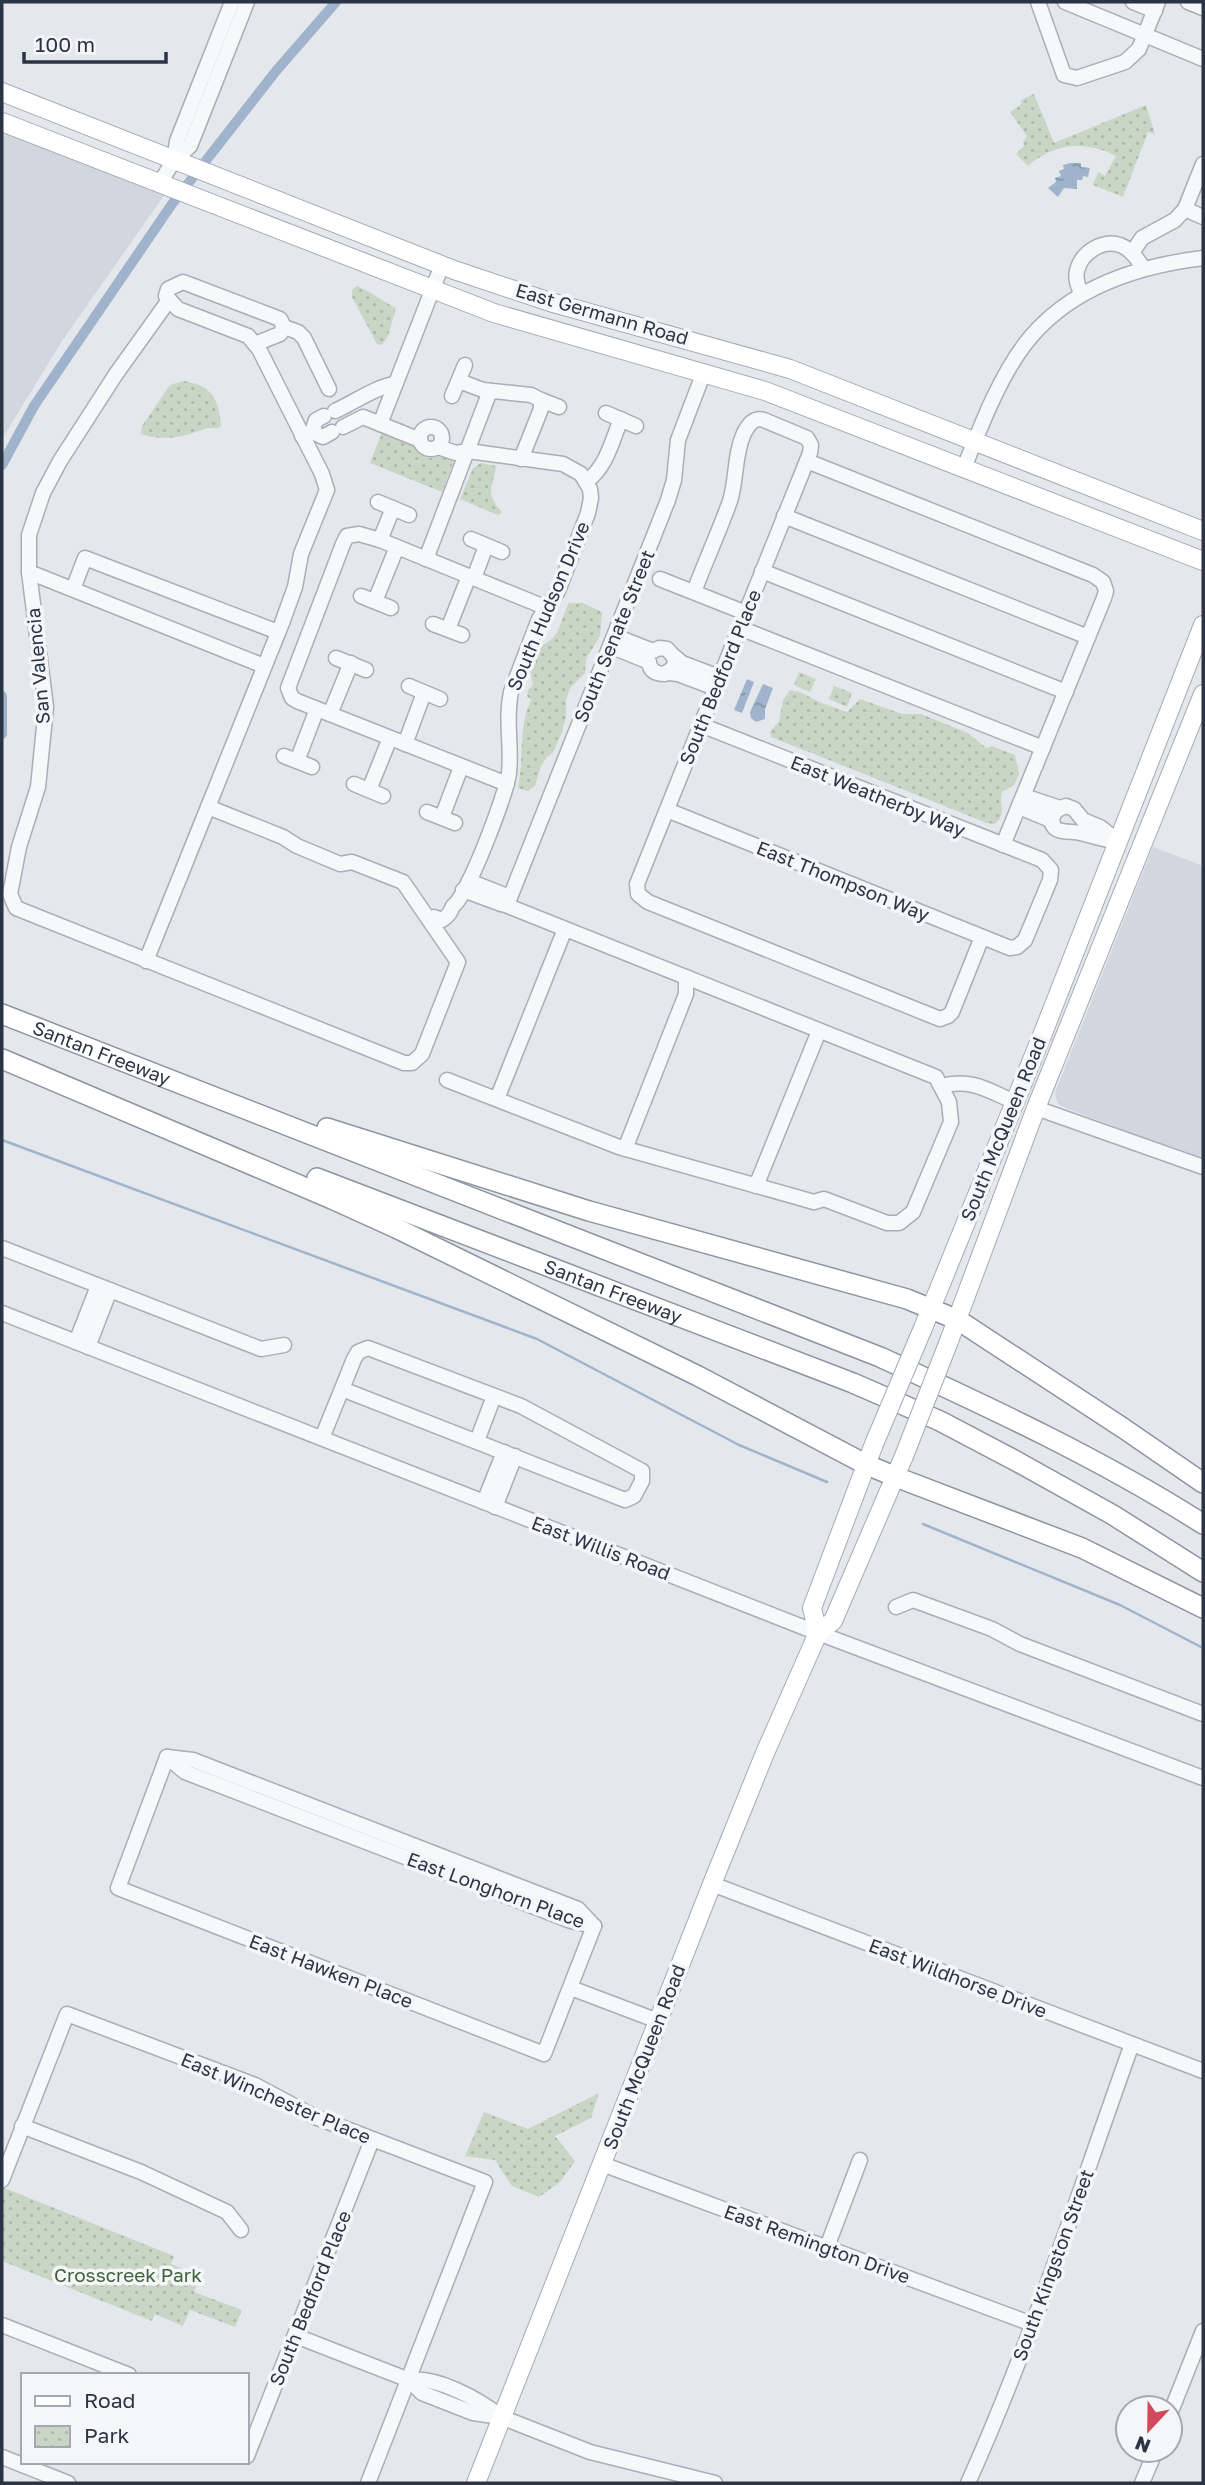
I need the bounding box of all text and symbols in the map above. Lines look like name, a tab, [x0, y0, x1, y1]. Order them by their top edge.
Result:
scale bar	[24, 21, 166, 65]
text: 100 m	[35, 31, 95, 57]
street label: East Germann Road	[513, 278, 691, 349]
street label: South Hudson Drive	[501, 518, 594, 694]
street label: South Senate Street	[568, 546, 659, 725]
street label: South Bedford Place	[674, 586, 765, 768]
street label: San Valencia	[21, 607, 54, 725]
street label: East Weatherby Way	[787, 750, 969, 841]
street label: East Thompson Way	[753, 835, 933, 926]
street label: Santan Freeway	[30, 1015, 174, 1090]
street label: South McQueen Road	[955, 1033, 1050, 1224]
street label: Santan Freeway	[541, 1254, 686, 1328]
street label: East Willis Road	[529, 1511, 674, 1585]
street label: East Longhorn Place	[404, 1847, 588, 1932]
street label: East Hawken Place	[246, 1929, 416, 2012]
street label: East Wildhorse Drive	[866, 1933, 1050, 2022]
street label: South McQueen Road	[598, 1961, 689, 2153]
street label: East Winchester Place	[178, 2047, 375, 2148]
street label: South Kingston Street	[1007, 2166, 1098, 2364]
street label: East Remington Drive	[721, 2199, 913, 2288]
street label: South Bedford Place	[264, 2207, 355, 2389]
park label: Crosscreek Park	[54, 2263, 202, 2286]
legend	[21, 2373, 248, 2464]
text: Road	[84, 2387, 135, 2413]
north arrow	[1114, 2394, 1184, 2464]
text: Park	[84, 2422, 130, 2448]
text: N	[1131, 2432, 1153, 2459]

